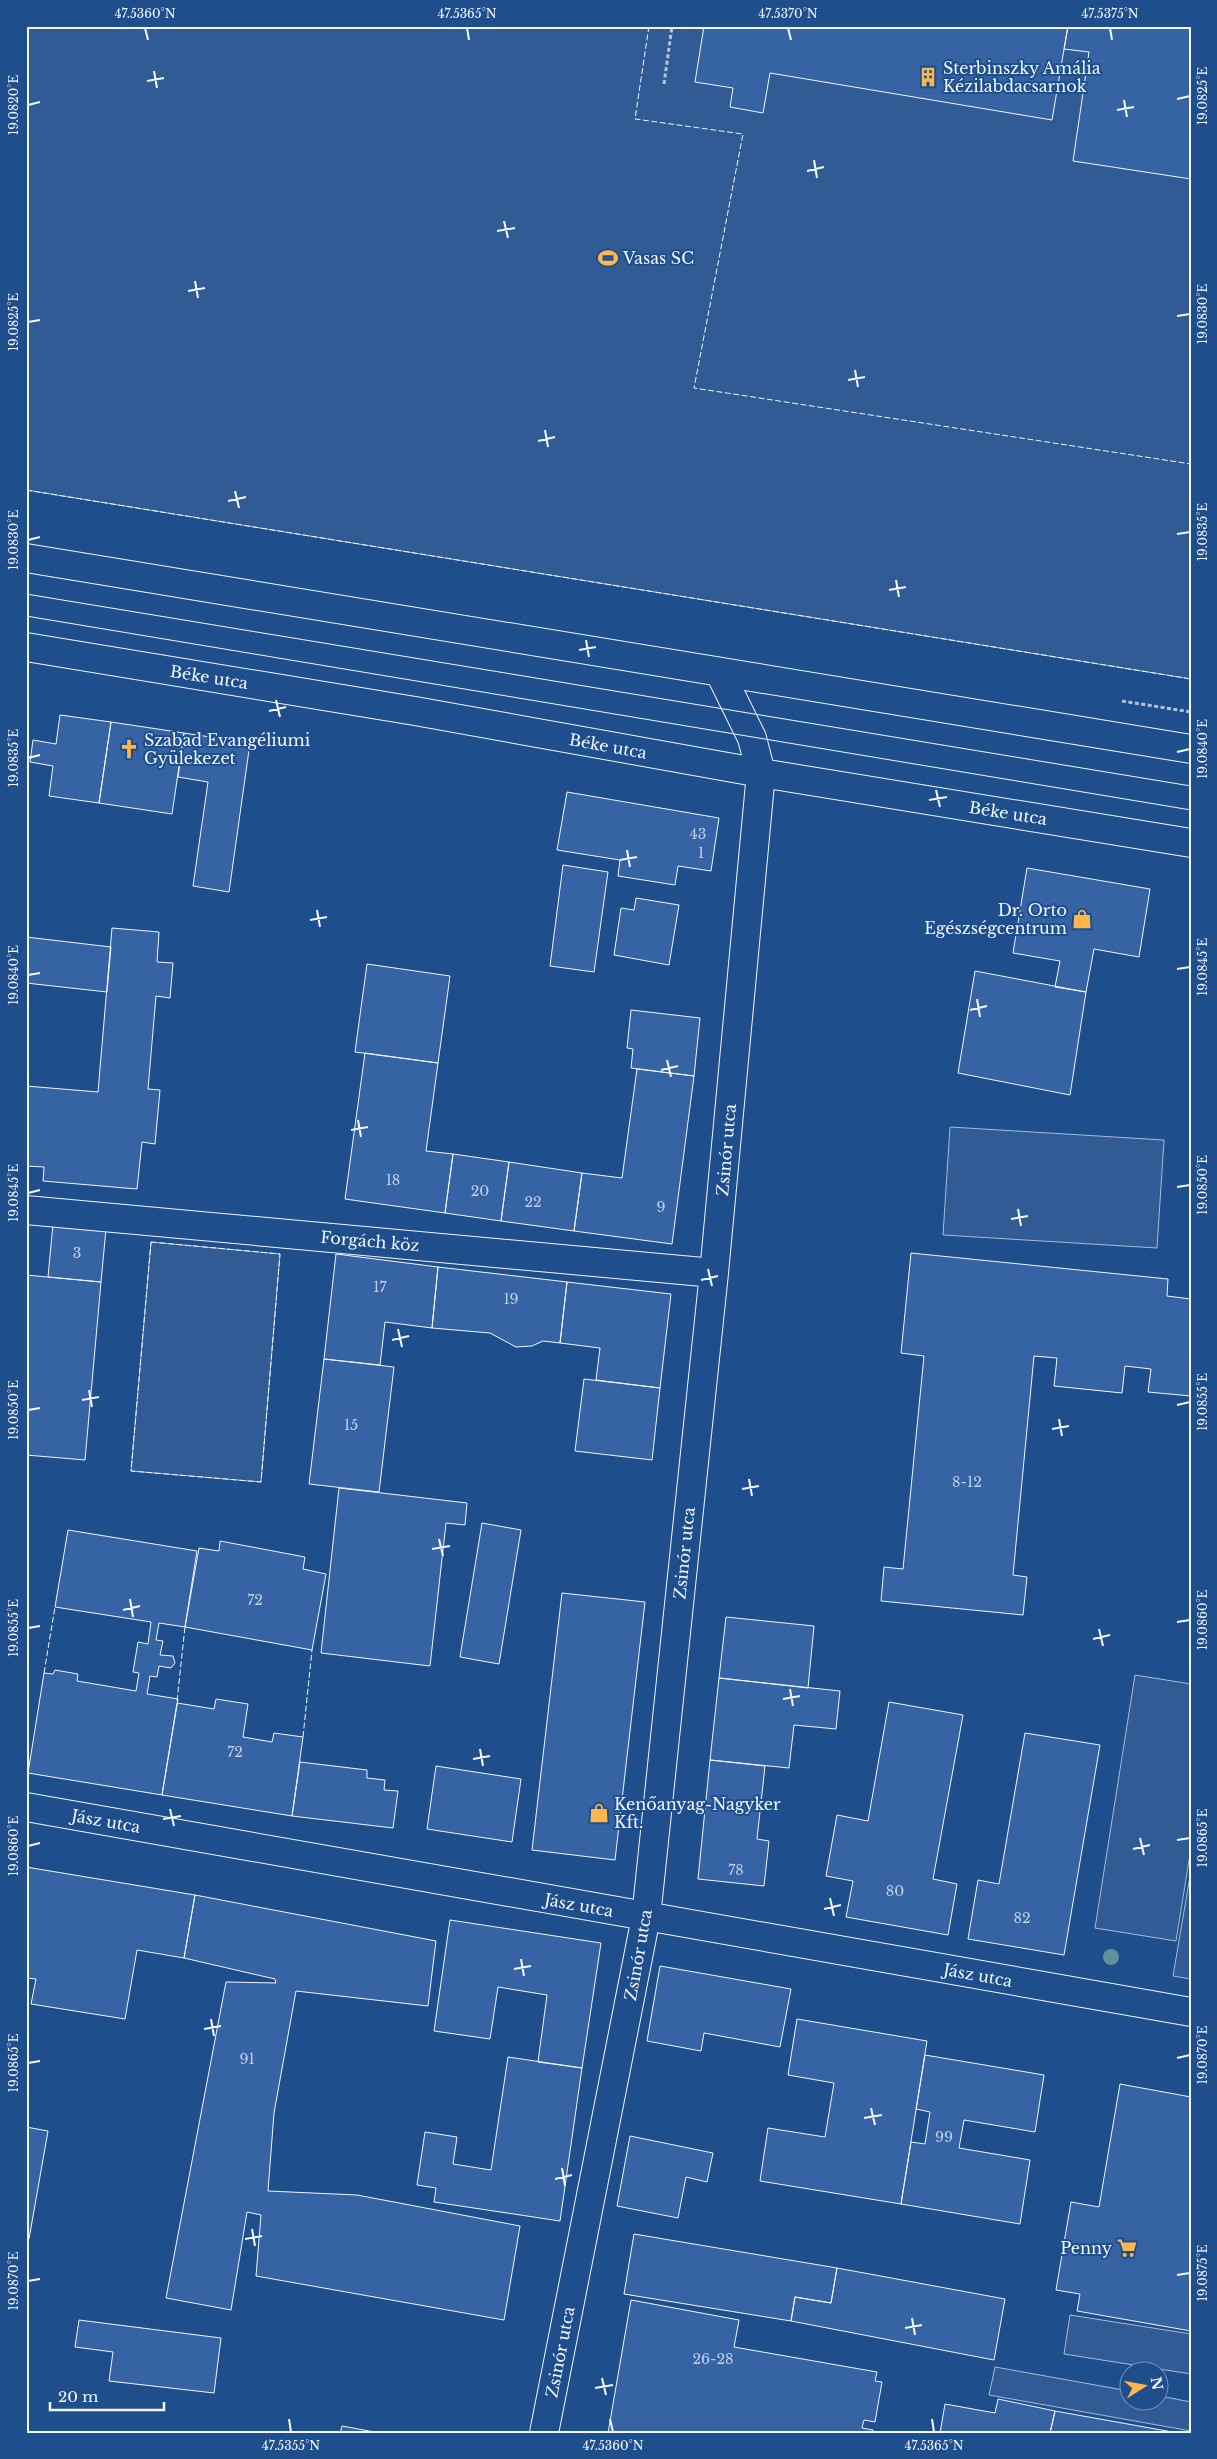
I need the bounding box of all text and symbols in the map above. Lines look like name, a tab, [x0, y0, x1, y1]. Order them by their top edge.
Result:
text: 47.5360°N	[115, 6, 176, 21]
text: 47.5365°N	[437, 6, 497, 21]
text: 47.5370°N	[758, 6, 818, 21]
text: 47.5375°N	[1081, 6, 1139, 21]
place label: Sterbinszky Amália Kézilabdacsarnok	[943, 58, 1101, 96]
building icon: Sterbinszky Amália Kézilabdacsarnok	[917, 66, 939, 88]
text: 19.0825°E	[1195, 66, 1210, 125]
text: 19.0820°E	[6, 75, 21, 135]
sports icon: Vasas SC	[597, 247, 619, 269]
place label: Vasas SC	[622, 248, 694, 268]
text: 19.0830°E	[1195, 284, 1210, 344]
text: 19.0825°E	[6, 292, 21, 351]
text: 19.0835°E	[1195, 502, 1210, 561]
text: 19.0830°E	[6, 510, 21, 570]
street label: Béke utca	[169, 661, 250, 693]
text: 19.0840°E	[1195, 719, 1210, 779]
text: 19.0835°E	[6, 728, 21, 787]
street label: Béke utca	[568, 729, 649, 763]
place label: Szabad Evangéliumi Gyülekezet	[144, 730, 311, 768]
church icon: Szabad Evangéliumi Gyülekezet	[118, 738, 140, 760]
street label: Béke utca	[968, 797, 1049, 829]
house number: 43	[690, 825, 706, 843]
house number: 1	[698, 844, 704, 862]
place label: Dr. Orto Egészségcentrum	[924, 900, 1067, 938]
shop icon: Dr. Orto Egészségcentrum	[1071, 908, 1093, 930]
text: 19.0845°E	[1195, 938, 1210, 996]
text: 19.0840°E	[6, 945, 21, 1005]
street label: Zsinór utca	[712, 1103, 740, 1197]
text: 19.0850°E	[1195, 1155, 1210, 1215]
text: 19.0845°E	[6, 1164, 21, 1222]
house number: 18	[386, 1171, 400, 1189]
house number: 20	[471, 1182, 489, 1200]
house number: 22	[524, 1193, 542, 1211]
house number: 9	[656, 1198, 666, 1216]
street label: Forgách köz	[320, 1227, 420, 1255]
house number: 3	[73, 1244, 81, 1262]
house number: 17	[373, 1278, 388, 1296]
house number: 19	[503, 1290, 519, 1308]
text: 19.0855°E	[1195, 1373, 1210, 1431]
text: 19.0850°E	[6, 1380, 21, 1440]
house number: 15	[344, 1416, 358, 1434]
house number: 8-12	[952, 1473, 982, 1491]
street label: Zsinór utca	[669, 1506, 699, 1600]
text: 19.0860°E	[1195, 1589, 1210, 1650]
house number: 72	[247, 1591, 263, 1609]
text: 19.0855°E	[6, 1599, 21, 1657]
house number: 72	[227, 1743, 243, 1761]
place label: Kenőanyag-Nagyker Kft.	[614, 1794, 781, 1832]
shop icon: Kenőanyag-Nagyker Kft.	[588, 1802, 610, 1824]
street label: Jász utca	[68, 1805, 142, 1837]
text: 19.0865°E	[1195, 1808, 1210, 1867]
text: 19.0860°E	[6, 1815, 21, 1876]
house number: 78	[728, 1861, 744, 1879]
house number: 80	[886, 1882, 904, 1900]
street label: Jász utca	[541, 1889, 615, 1921]
street label: Zsinór utca	[620, 1908, 656, 2002]
house number: 82	[1013, 1909, 1031, 1927]
street label: Jász utca	[940, 1959, 1014, 1991]
text: 19.0870°E	[1195, 2025, 1210, 2084]
text: 19.0865°E	[6, 2033, 21, 2092]
house number: 91	[239, 2050, 255, 2068]
house number: 99	[935, 2128, 953, 2146]
supermarket icon: Penny	[1116, 2237, 1138, 2259]
place label: Penny	[1060, 2238, 1113, 2258]
text: 19.0875°E	[1195, 2244, 1210, 2302]
text: 19.0870°E	[6, 2251, 21, 2310]
street label: Zsinór utca	[541, 2305, 579, 2399]
house number: 26-28	[692, 2350, 734, 2368]
north arrow	[1120, 2362, 1170, 2412]
text: N	[1147, 2375, 1167, 2392]
scale bar	[50, 2379, 164, 2411]
text: 20 m	[58, 2387, 98, 2406]
text: 47.5355°N	[262, 2438, 320, 2453]
text: 47.5360°N	[583, 2438, 644, 2453]
text: 47.5365°N	[904, 2438, 964, 2453]

